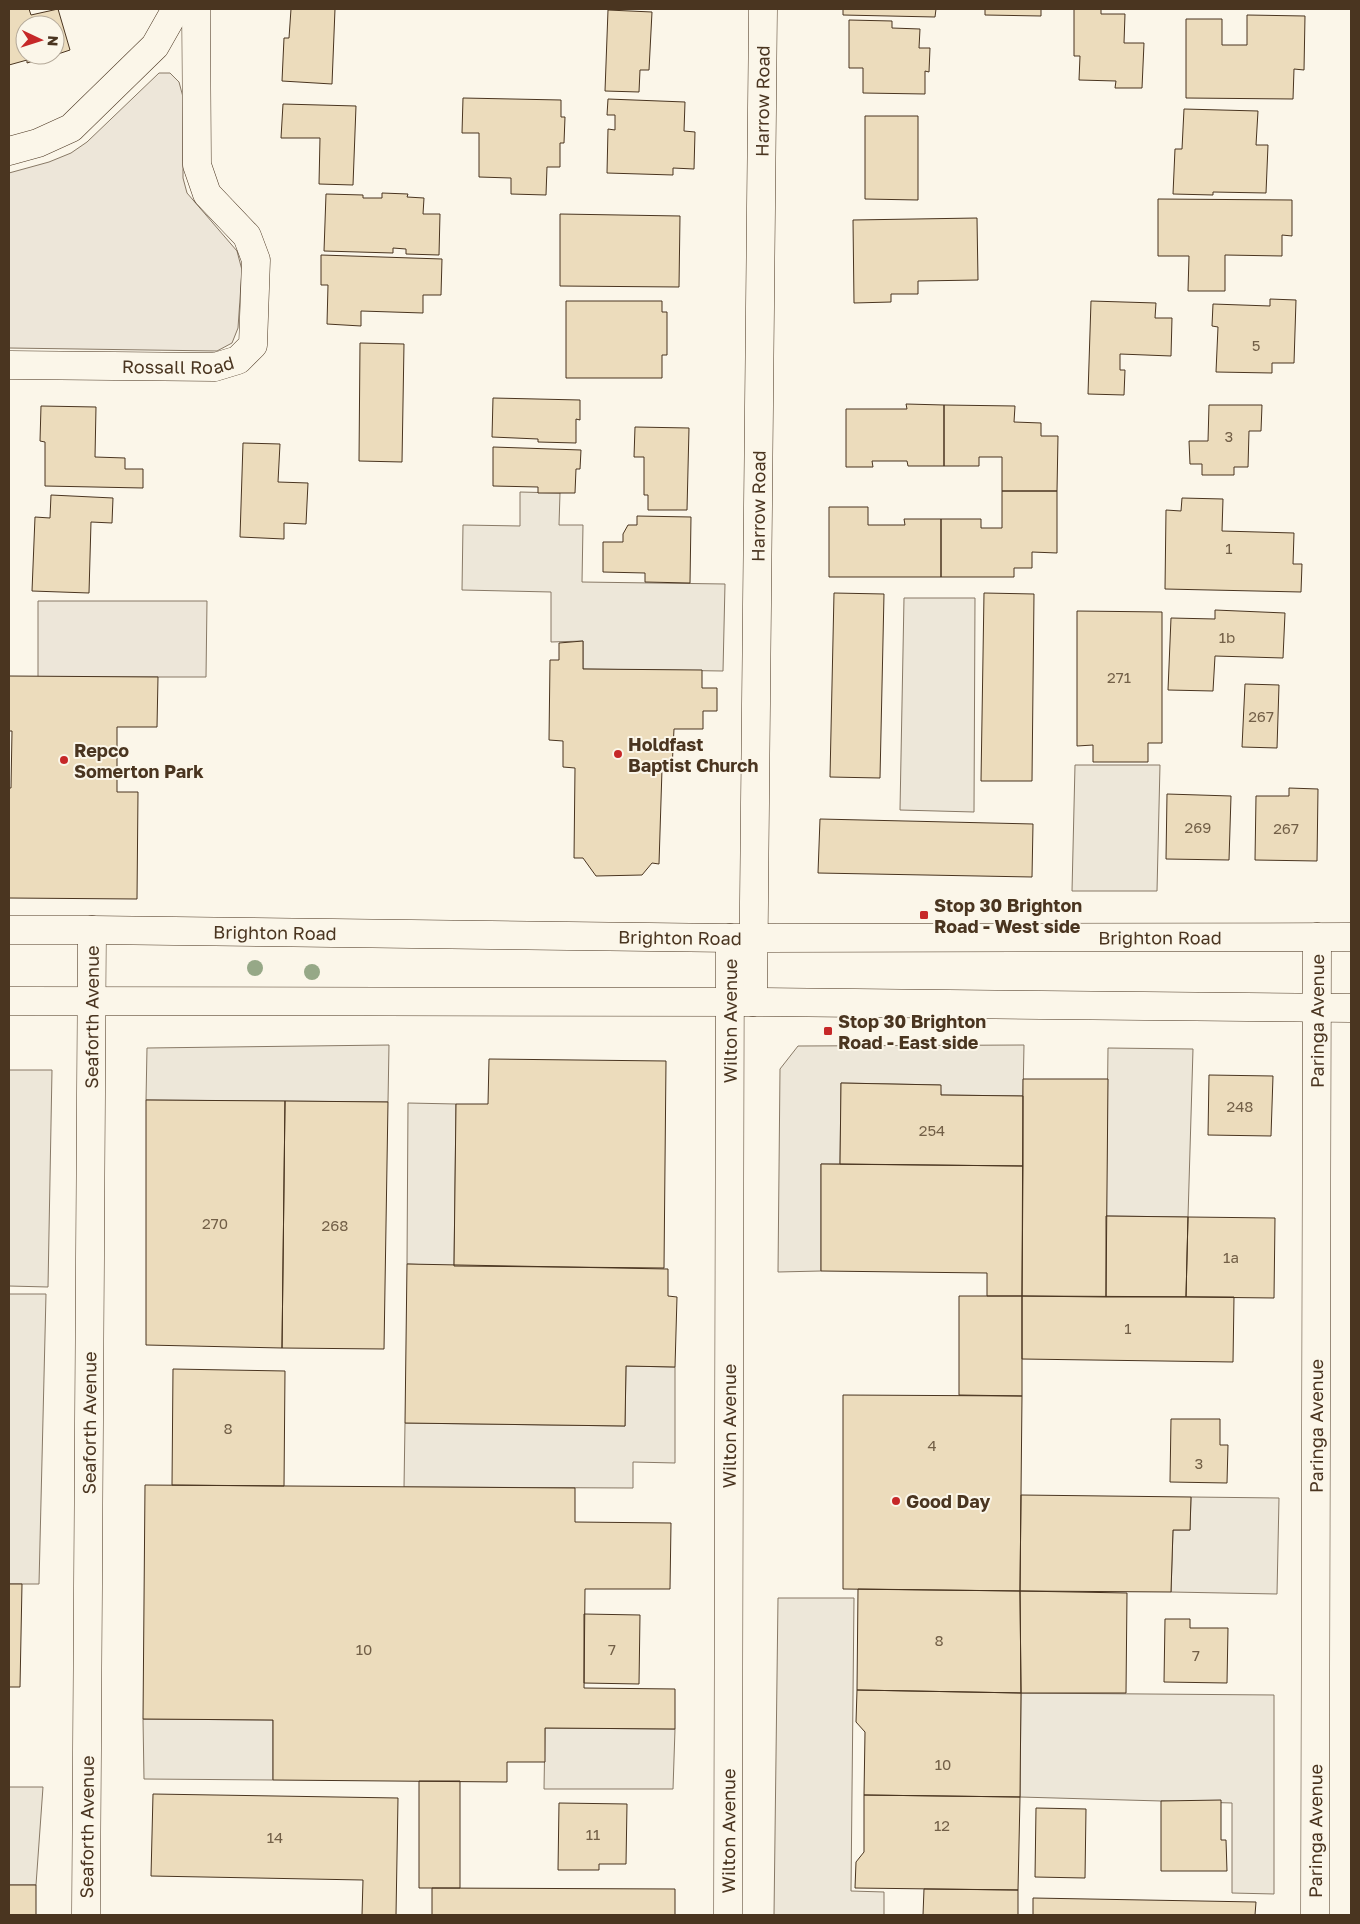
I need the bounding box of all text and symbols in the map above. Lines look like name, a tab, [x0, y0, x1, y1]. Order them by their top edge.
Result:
north arrow	[15, 15, 65, 65]
text: N	[45, 35, 62, 47]
street label: Harrow Road	[751, 45, 774, 157]
house number: 5	[1252, 336, 1260, 354]
street label: Rossall Road	[122, 351, 237, 378]
house number: 3	[1225, 427, 1233, 445]
street label: Harrow Road	[746, 450, 770, 562]
house number: 1	[1225, 539, 1233, 557]
house number: 1b	[1219, 628, 1235, 646]
house number: 271	[1107, 668, 1131, 686]
house number: 267	[1248, 707, 1274, 725]
place label: Holdfast Baptist Church	[628, 733, 758, 776]
place label: Repco Somerton Park	[74, 739, 204, 782]
marker: Holdfast Baptist Church	[612, 748, 624, 760]
marker: Repco Somerton Park	[58, 754, 70, 766]
house number: 269	[1185, 818, 1211, 836]
house number: 267	[1273, 819, 1299, 837]
place label: Stop 30 Brighton Road - West side	[934, 894, 1082, 937]
marker: Stop 30 Brighton Road - West side	[918, 909, 930, 921]
street label: Brighton Road	[213, 921, 337, 944]
street label: Brighton Road	[618, 926, 742, 949]
street label: Brighton Road	[1098, 926, 1222, 948]
street label: Seaforth Avenue	[80, 945, 103, 1089]
street label: Paringa Avenue	[1306, 954, 1328, 1088]
street label: Wilton Avenue	[719, 959, 741, 1083]
place label: Stop 30 Brighton Road - East side	[838, 1010, 986, 1053]
marker: Stop 30 Brighton Road - East side	[822, 1025, 834, 1037]
house number: 248	[1226, 1097, 1254, 1115]
house number: 254	[919, 1121, 945, 1139]
house number: 270	[202, 1214, 228, 1232]
house number: 268	[322, 1216, 348, 1234]
house number: 1a	[1223, 1248, 1239, 1266]
house number: 1	[1124, 1319, 1132, 1337]
street label: Seaforth Avenue	[78, 1351, 100, 1495]
street label: Paringa Avenue	[1305, 1359, 1327, 1493]
street label: Wilton Avenue	[718, 1364, 740, 1488]
house number: 8	[223, 1419, 233, 1437]
house number: 4	[927, 1436, 937, 1454]
house number: 3	[1195, 1454, 1203, 1472]
place label: Good Day	[906, 1490, 990, 1512]
marker: Good Day	[890, 1495, 902, 1507]
house number: 8	[934, 1631, 944, 1649]
house number: 10	[356, 1640, 372, 1658]
house number: 7	[608, 1640, 616, 1658]
house number: 7	[1192, 1646, 1200, 1664]
street label: Seaforth Avenue	[75, 1755, 98, 1899]
house number: 10	[935, 1755, 951, 1773]
street label: Paringa Avenue	[1304, 1764, 1326, 1898]
street label: Wilton Avenue	[717, 1769, 739, 1893]
house number: 12	[934, 1816, 950, 1834]
house number: 11	[586, 1825, 600, 1843]
house number: 14	[267, 1828, 283, 1846]

